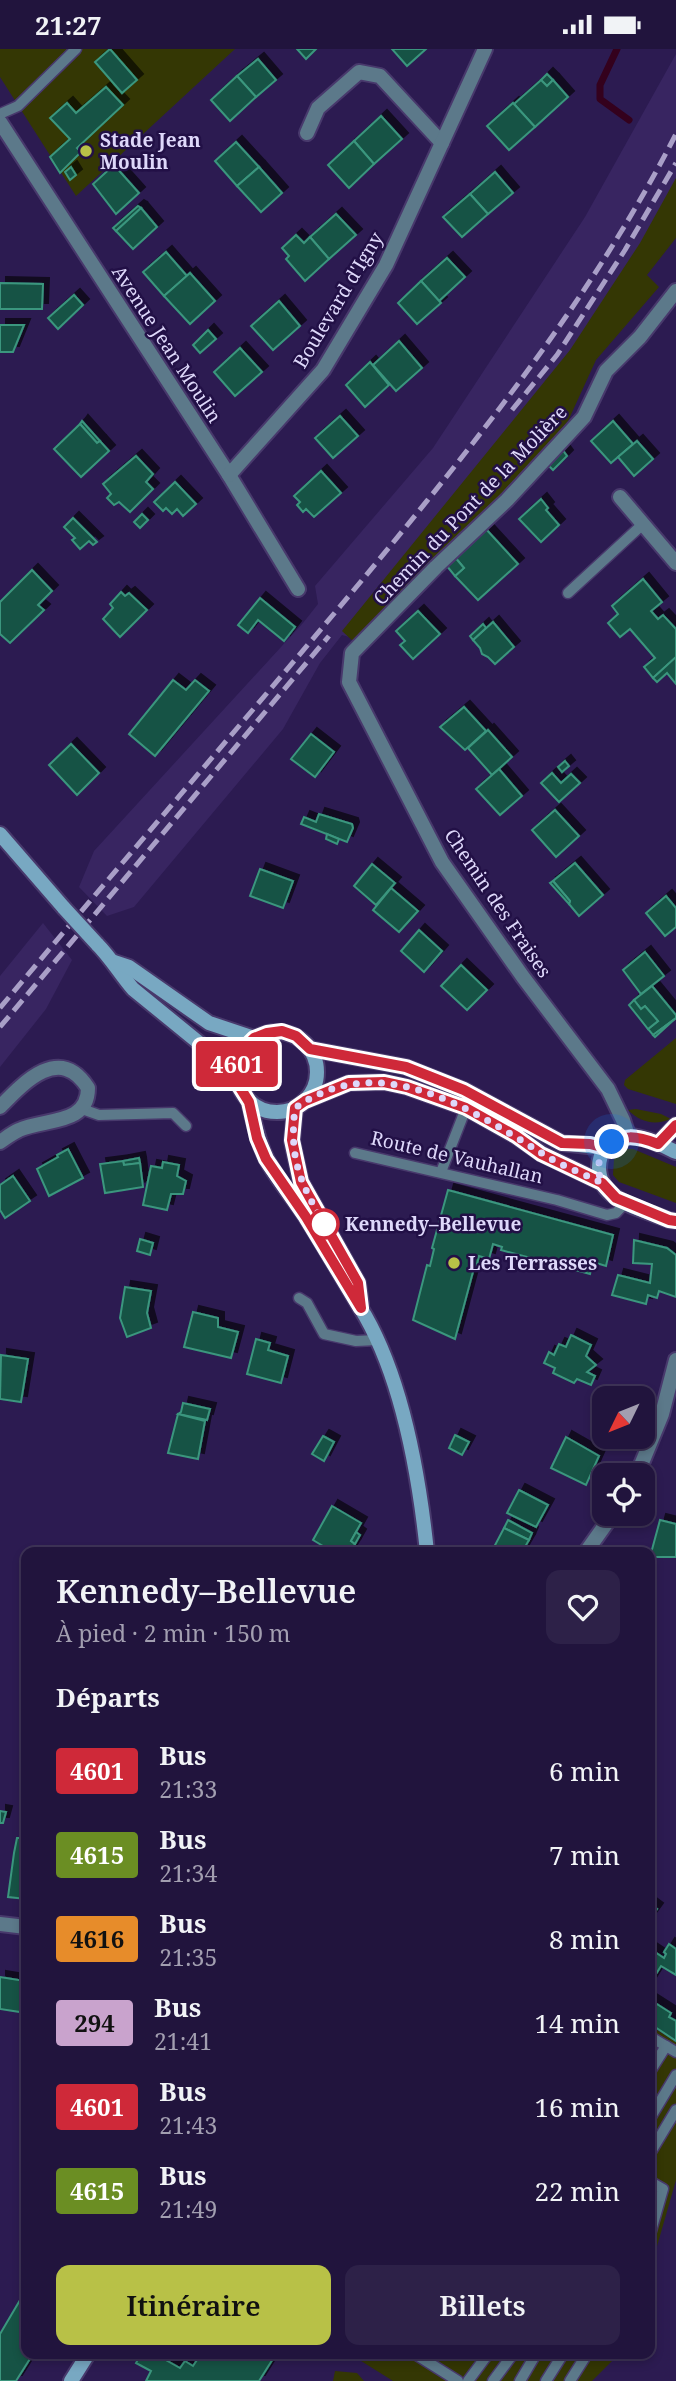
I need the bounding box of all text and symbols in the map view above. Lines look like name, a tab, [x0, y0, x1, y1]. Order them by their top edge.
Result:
text: 21:27	[35, 7, 102, 43]
place label: Stade Jean Moulin	[100, 127, 201, 175]
marker: Stade Jean Moulin	[78, 143, 94, 159]
street label: Boulevard d'Igny	[287, 227, 389, 373]
street label: Avenue Jean Moulin	[106, 260, 228, 428]
street label: Chemin du Pont de la Molière	[367, 399, 573, 611]
street label: Chemin des Fraises	[438, 823, 558, 983]
line badge: 4601	[188, 1041, 286, 1087]
text: 4601	[210, 1047, 264, 1080]
your location	[594, 1124, 629, 1159]
street label: Route de Vauhallan	[368, 1125, 546, 1189]
marker: Kennedy–Bellevue	[309, 1209, 339, 1239]
place label: Kennedy–Bellevue	[345, 1211, 522, 1237]
place label: Les Terrasses	[468, 1250, 597, 1276]
marker: Les Terrasses	[446, 1255, 462, 1271]
north arrow	[592, 1386, 654, 1449]
map controls	[592, 1386, 655, 1526]
button: locate	[592, 1463, 655, 1526]
text: Kennedy–Bellevue	[56, 1568, 357, 1613]
button: heart	[546, 1570, 620, 1644]
text: À pied · 2 min · 150 m	[56, 1617, 291, 1649]
text: Départs	[56, 1679, 160, 1715]
text: Bus	[159, 1737, 207, 1773]
text: 6 min	[549, 1753, 620, 1789]
text: 4601	[70, 1754, 124, 1787]
text: 21:33	[159, 1773, 217, 1805]
text: Bus	[159, 1821, 207, 1857]
text: 7 min	[549, 1837, 620, 1873]
text: 4615	[70, 1838, 124, 1871]
text: 21:34	[159, 1857, 217, 1889]
text: Bus	[159, 1905, 207, 1941]
text: 8 min	[549, 1921, 620, 1957]
text: 4616	[70, 1922, 124, 1955]
text: 21:35	[159, 1941, 217, 1973]
text: Bus	[154, 1989, 201, 2025]
text: 14 min	[535, 2005, 620, 2041]
text: 294	[74, 2006, 115, 2039]
text: 21:41	[154, 2025, 212, 2057]
text: Bus	[159, 2073, 207, 2109]
text: 16 min	[535, 2089, 620, 2125]
text: 4601	[70, 2090, 124, 2123]
text: 21:43	[159, 2109, 217, 2141]
text: Bus	[159, 2157, 207, 2193]
text: 22 min	[535, 2173, 620, 2209]
text: 4615	[70, 2174, 124, 2207]
text: 21:49	[159, 2193, 217, 2225]
button: Itinéraire	[56, 2265, 331, 2345]
button: Billets	[345, 2265, 620, 2345]

